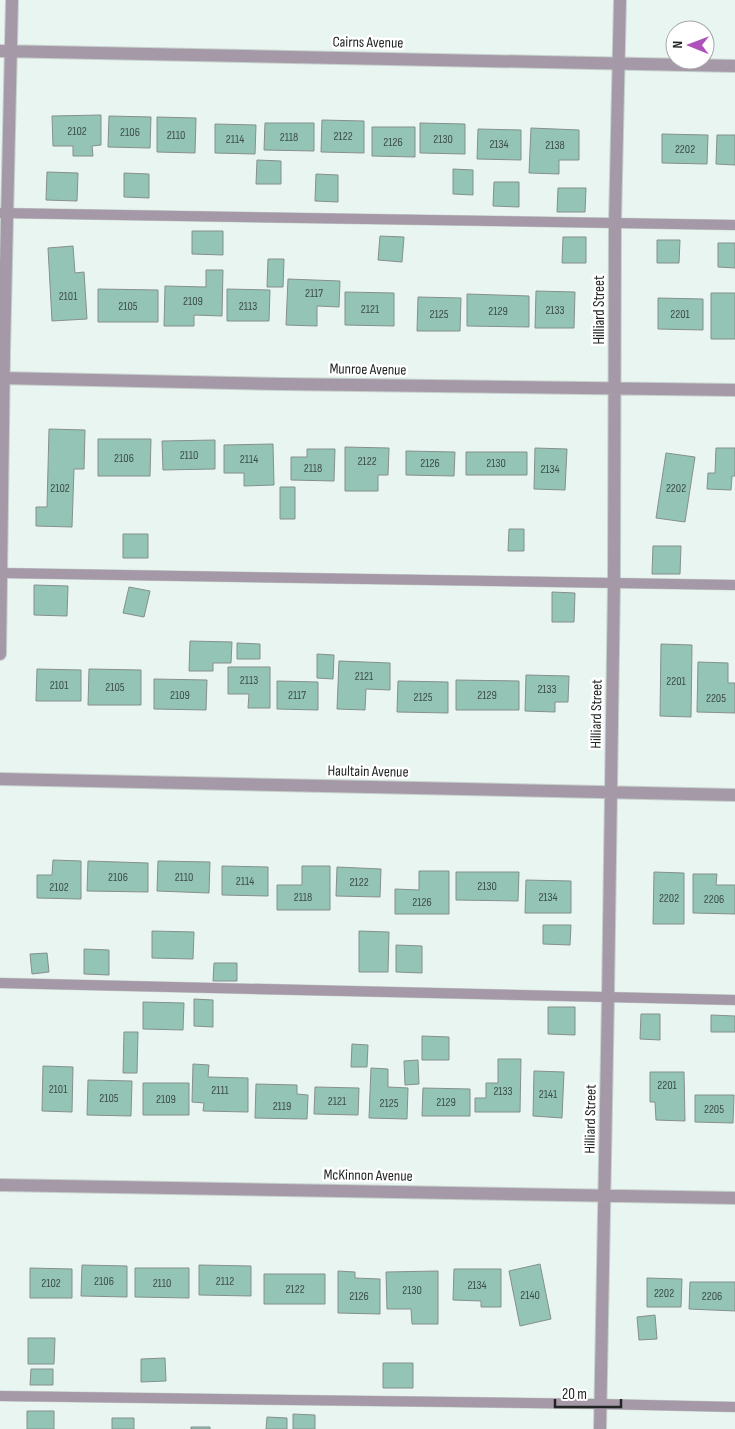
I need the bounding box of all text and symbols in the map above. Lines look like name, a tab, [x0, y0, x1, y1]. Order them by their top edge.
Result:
north arrow	[665, 20, 715, 70]
street label: Cairns Avenue	[332, 32, 404, 53]
text: N	[669, 41, 686, 49]
house number: 2102	[67, 124, 87, 139]
house number: 2106	[120, 125, 140, 140]
house number: 2110	[167, 128, 185, 143]
house number: 2122	[333, 129, 353, 144]
house number: 2118	[280, 130, 298, 145]
house number: 2114	[226, 132, 244, 147]
house number: 2130	[433, 132, 453, 147]
house number: 2126	[383, 135, 403, 150]
house number: 2134	[489, 137, 509, 152]
house number: 2138	[545, 138, 565, 153]
house number: 2202	[675, 142, 695, 157]
street label: Hilliard Street	[590, 275, 609, 345]
house number: 2117	[305, 286, 323, 301]
house number: 2101	[59, 289, 78, 304]
house number: 2109	[183, 294, 203, 309]
house number: 2105	[118, 299, 138, 314]
house number: 2113	[239, 299, 257, 314]
house number: 2121	[361, 302, 380, 317]
house number: 2133	[545, 303, 565, 318]
house number: 2129	[488, 304, 508, 319]
house number: 2125	[429, 307, 449, 322]
house number: 2201	[670, 307, 691, 322]
street label: Munroe Avenue	[329, 359, 407, 380]
house number: 2110	[180, 448, 198, 463]
house number: 2106	[114, 451, 134, 466]
house number: 2114	[240, 452, 258, 467]
house number: 2122	[357, 454, 377, 469]
house number: 2126	[420, 456, 440, 471]
house number: 2130	[486, 456, 506, 471]
house number: 2118	[304, 461, 322, 476]
house number: 2134	[540, 462, 560, 477]
house number: 2102	[50, 481, 70, 496]
house number: 2202	[666, 481, 686, 496]
house number: 2121	[355, 669, 374, 684]
house number: 2113	[240, 673, 258, 688]
house number: 2201	[666, 674, 687, 689]
house number: 2101	[50, 678, 69, 693]
street label: Hilliard Street	[586, 679, 607, 749]
house number: 2105	[105, 680, 125, 695]
house number: 2133	[537, 682, 557, 697]
house number: 2109	[170, 688, 190, 703]
house number: 2117	[288, 688, 306, 703]
house number: 2129	[477, 688, 497, 703]
house number: 2125	[413, 690, 433, 705]
house number: 2205	[706, 691, 726, 706]
street label: Haultain Avenue	[327, 761, 409, 782]
house number: 2106	[108, 870, 128, 885]
house number: 2110	[175, 870, 193, 885]
house number: 2114	[236, 874, 254, 889]
house number: 2122	[349, 875, 369, 890]
house number: 2130	[477, 879, 497, 894]
house number: 2102	[49, 880, 69, 895]
house number: 2118	[294, 890, 312, 905]
house number: 2134	[538, 890, 558, 905]
house number: 2202	[659, 891, 679, 906]
house number: 2206	[704, 892, 724, 907]
house number: 2126	[412, 895, 432, 910]
house number: 2201	[657, 1078, 678, 1093]
house number: 2101	[49, 1082, 68, 1097]
house number: 2111	[211, 1083, 230, 1098]
house number: 2133	[493, 1084, 513, 1099]
street label: Hilliard Street	[580, 1084, 601, 1154]
house number: 2141	[539, 1087, 558, 1102]
house number: 2105	[99, 1091, 119, 1106]
house number: 2109	[156, 1092, 176, 1107]
house number: 2121	[328, 1094, 347, 1109]
house number: 2129	[436, 1095, 456, 1110]
house number: 2125	[379, 1096, 399, 1111]
house number: 2119	[273, 1099, 291, 1114]
house number: 2205	[704, 1102, 724, 1117]
street label: McKinnon Avenue	[323, 1165, 413, 1186]
house number: 2106	[94, 1274, 114, 1289]
house number: 2112	[216, 1274, 234, 1289]
house number: 2102	[41, 1276, 61, 1291]
house number: 2110	[153, 1276, 171, 1291]
house number: 2134	[467, 1278, 487, 1293]
house number: 2122	[285, 1282, 305, 1297]
house number: 2130	[402, 1283, 422, 1298]
house number: 2202	[654, 1286, 674, 1301]
house number: 2140	[520, 1288, 540, 1303]
house number: 2126	[349, 1289, 369, 1304]
house number: 2206	[702, 1289, 722, 1304]
scale bar	[555, 1376, 621, 1408]
text: 20 m	[562, 1385, 587, 1404]

